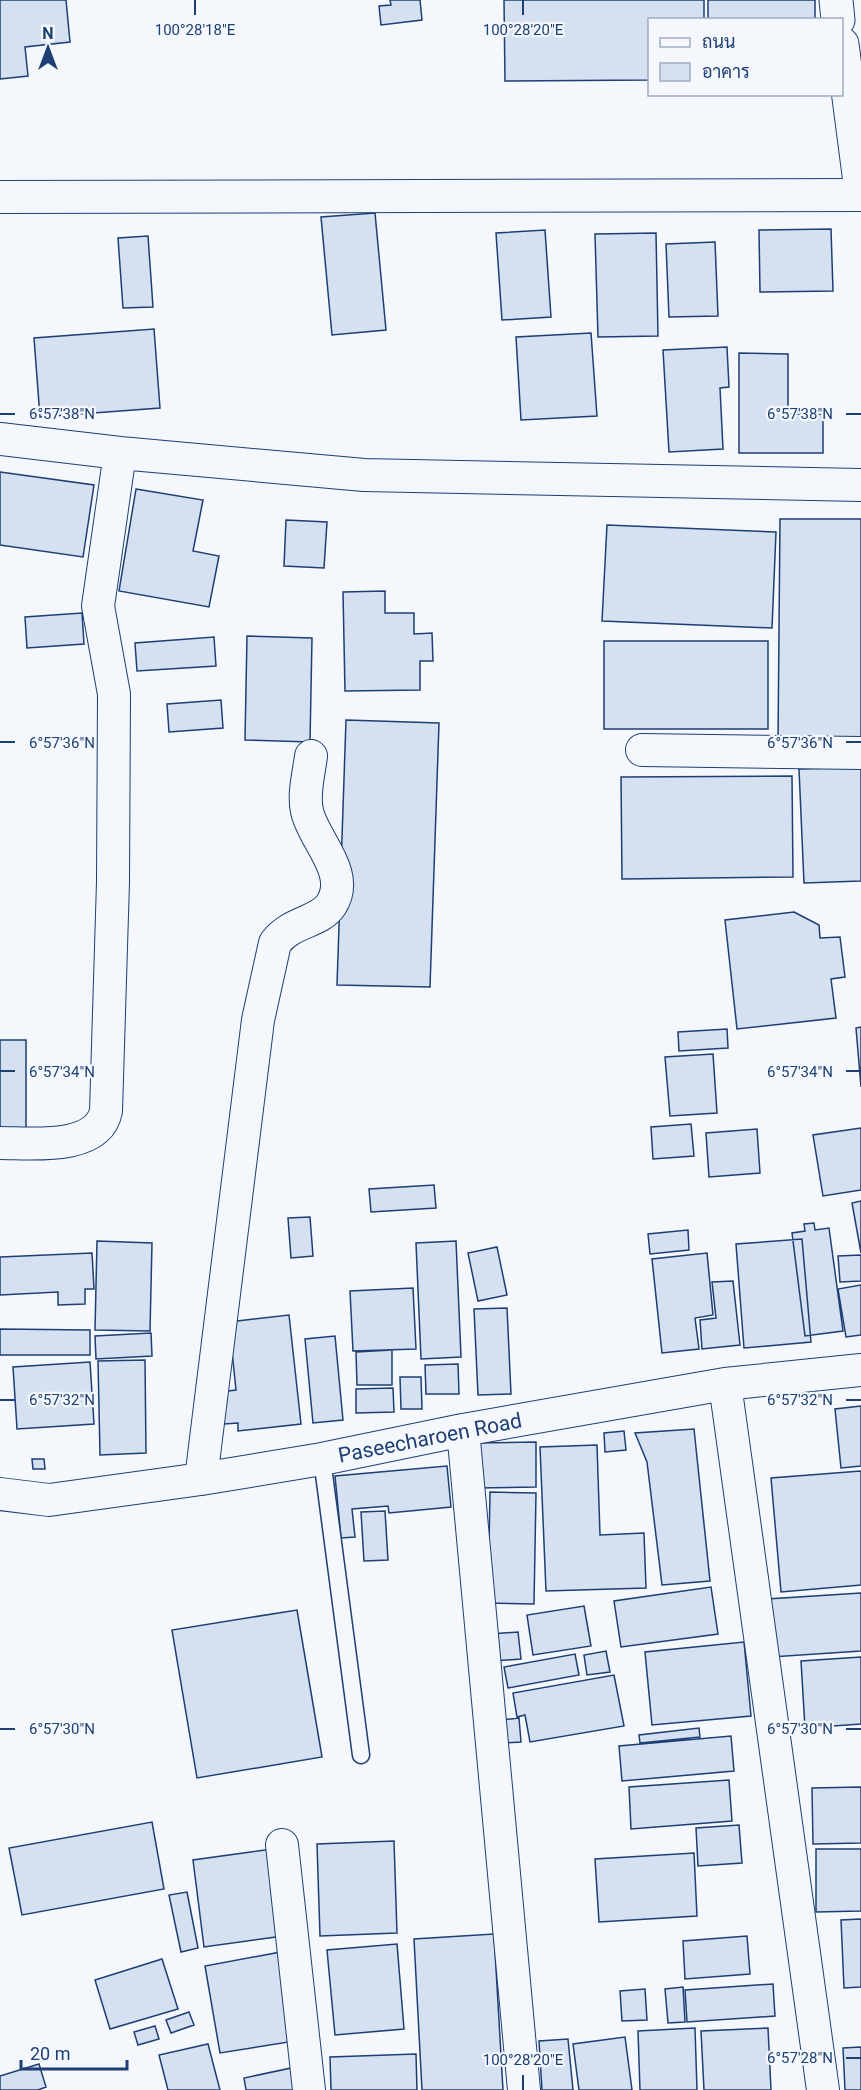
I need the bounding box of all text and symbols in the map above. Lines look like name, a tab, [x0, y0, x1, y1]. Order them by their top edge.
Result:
north arrow	[18, 18, 78, 78]
legend	[648, 18, 843, 96]
text: 100°28'18"E	[155, 21, 236, 39]
text: 100°28'20"E	[483, 21, 564, 39]
text: N	[42, 24, 54, 43]
text: ถนน	[702, 31, 735, 52]
text: อาคาร	[702, 61, 750, 82]
text: 6°57'38"N	[29, 405, 95, 423]
text: 6°57'38"N	[767, 405, 833, 423]
text: 6°57'36"N	[29, 734, 95, 752]
text: 6°57'36"N	[767, 734, 833, 752]
text: 6°57'34"N	[29, 1063, 95, 1081]
text: 6°57'34"N	[767, 1063, 833, 1081]
text: 6°57'32"N	[29, 1391, 95, 1409]
text: 6°57'32"N	[767, 1391, 833, 1409]
street label: Paseecharoen Road	[336, 1408, 524, 1468]
text: 6°57'30"N	[29, 1720, 95, 1738]
text: 6°57'30"N	[767, 1720, 833, 1738]
scale bar	[21, 2033, 128, 2071]
text: 20 m	[30, 2043, 70, 2064]
text: 6°57'28"N	[767, 2049, 833, 2067]
text: 100°28'20"E	[483, 2051, 564, 2069]

